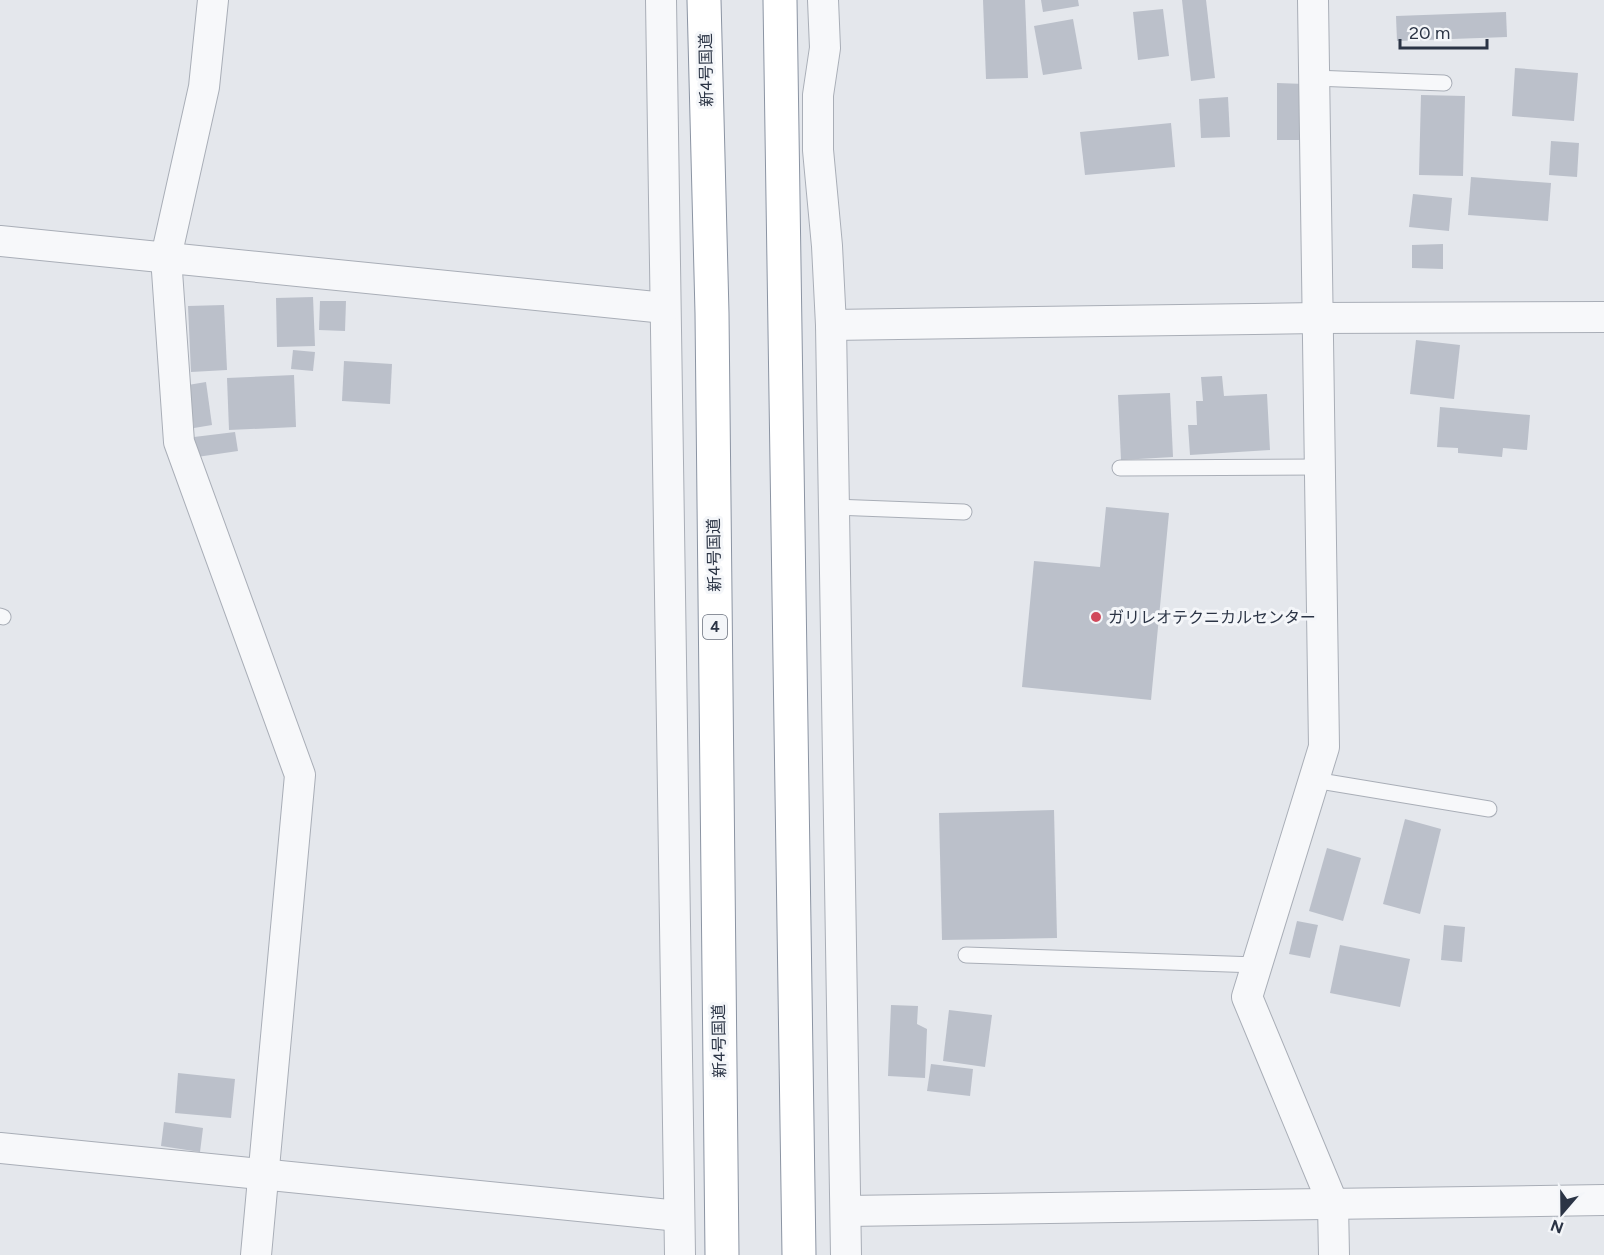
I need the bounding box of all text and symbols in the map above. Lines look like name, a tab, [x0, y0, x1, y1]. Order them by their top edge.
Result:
scale bar	[1400, 12, 1487, 50]
text: 20 m	[1409, 22, 1450, 44]
street label: 新4号国道	[696, 33, 716, 107]
street label: 新4号国道	[704, 518, 724, 592]
place label: ガリレオテクニカルセンター	[1108, 608, 1316, 627]
marker: ガリレオテクニカルセンター	[1089, 610, 1103, 624]
road number: 4	[703, 615, 727, 639]
street label: 新4号国道	[709, 1004, 729, 1078]
north arrow	[1532, 1183, 1592, 1243]
text: N	[1548, 1216, 1566, 1238]

